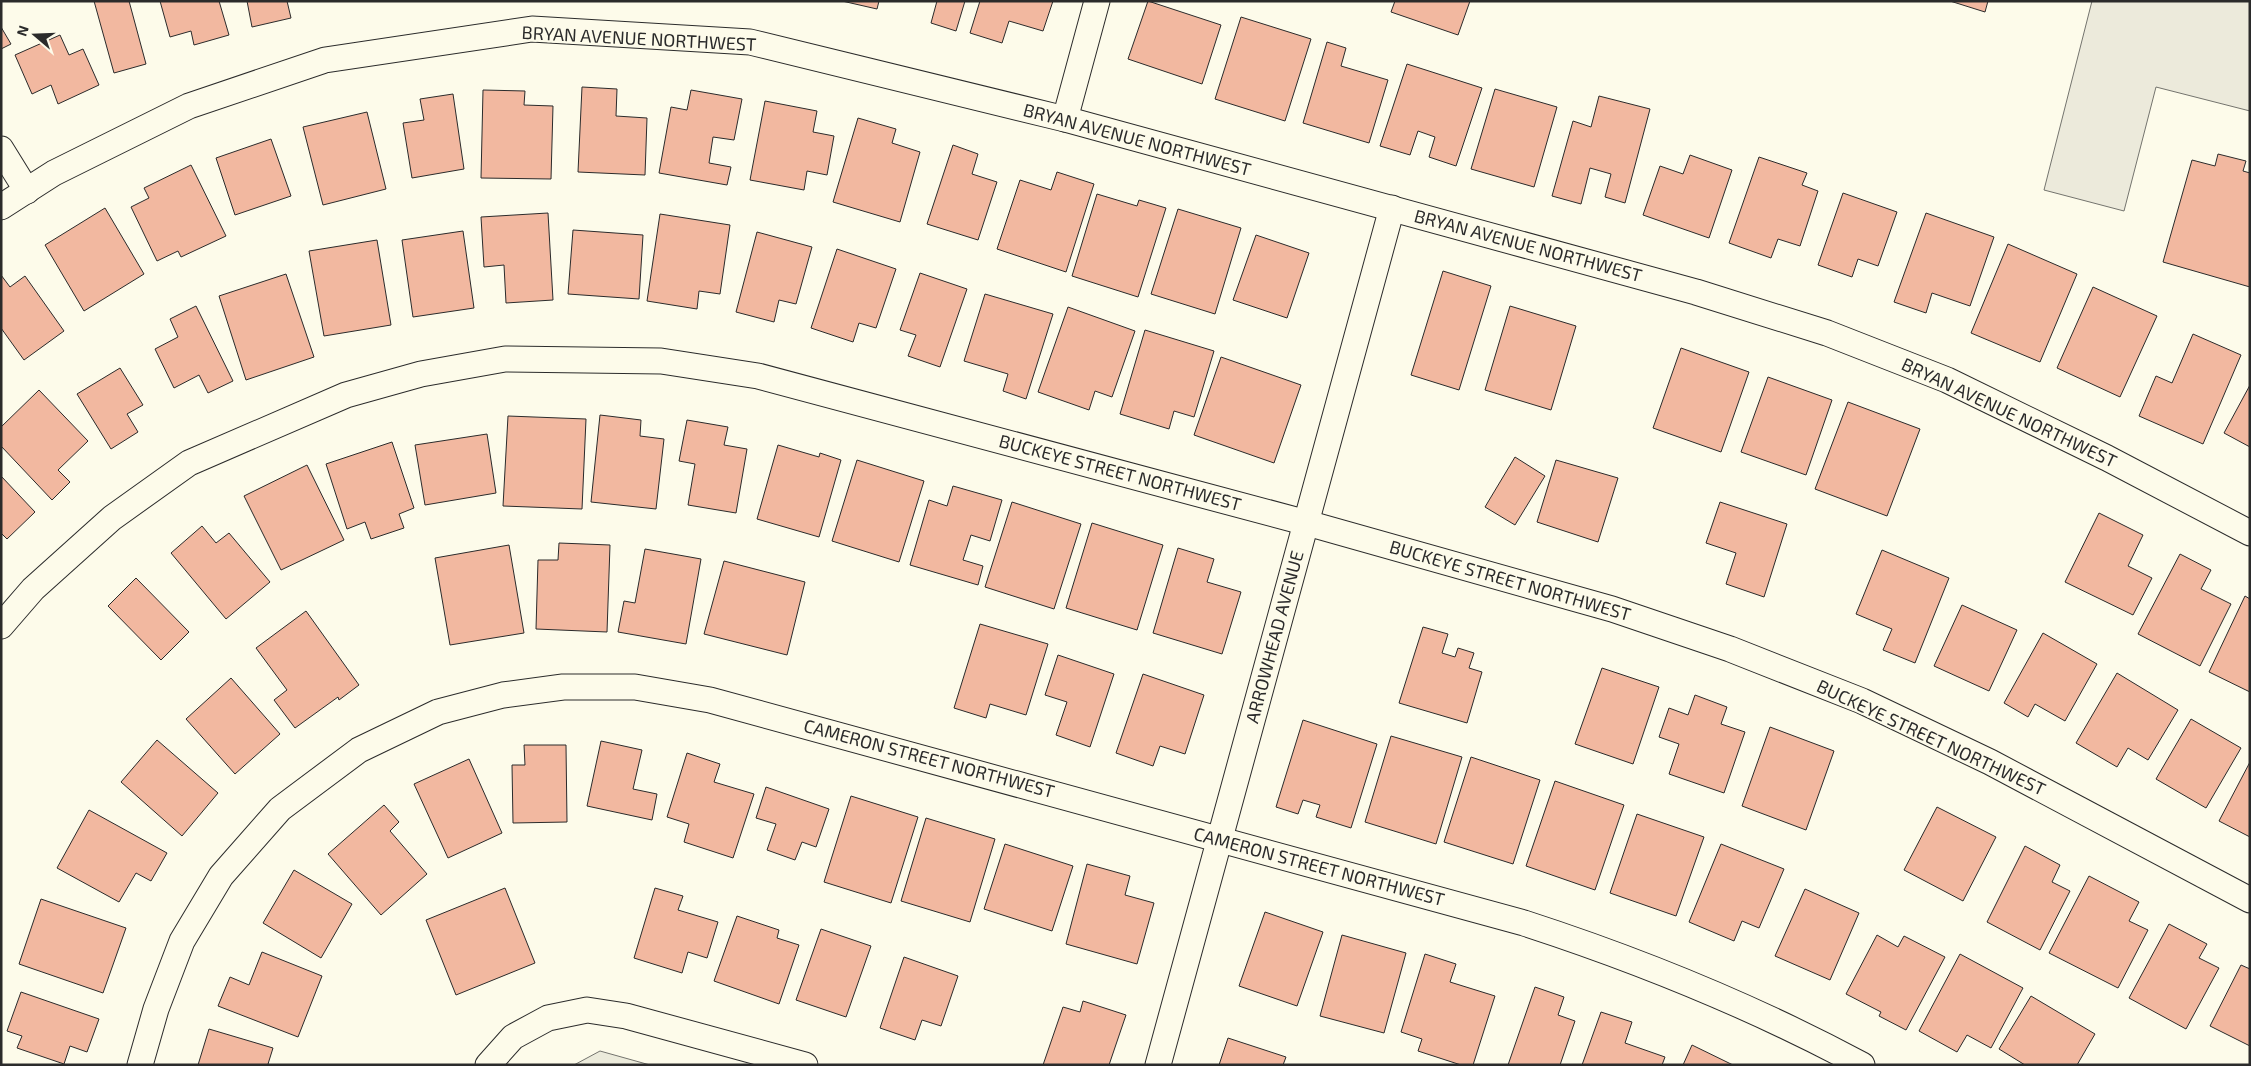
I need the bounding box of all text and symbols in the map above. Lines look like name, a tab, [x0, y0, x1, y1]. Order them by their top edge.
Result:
north arrow	[10, 10, 60, 60]
street label: BRYAN AVENUE NORTHWEST	[521, 21, 758, 55]
text: N	[13, 23, 32, 38]
street label: BRYAN AVENUE NORTHWEST	[1021, 98, 1254, 180]
street label: BRYAN AVENUE NORTHWEST	[1412, 204, 1645, 286]
street label: BRYAN AVENUE NORTHWEST	[1898, 352, 2121, 472]
street label: BUCKEYE STREET NORTHWEST	[997, 429, 1244, 515]
street label: BUCKEYE STREET NORTHWEST	[1387, 535, 1634, 625]
street label: ARROWHEAD AVENUE	[1240, 548, 1308, 725]
street label: BUCKEYE STREET NORTHWEST	[1813, 674, 2050, 800]
street label: CAMERON STREET NORTHWEST	[801, 714, 1058, 802]
street label: CAMERON STREET NORTHWEST	[1191, 822, 1448, 910]

